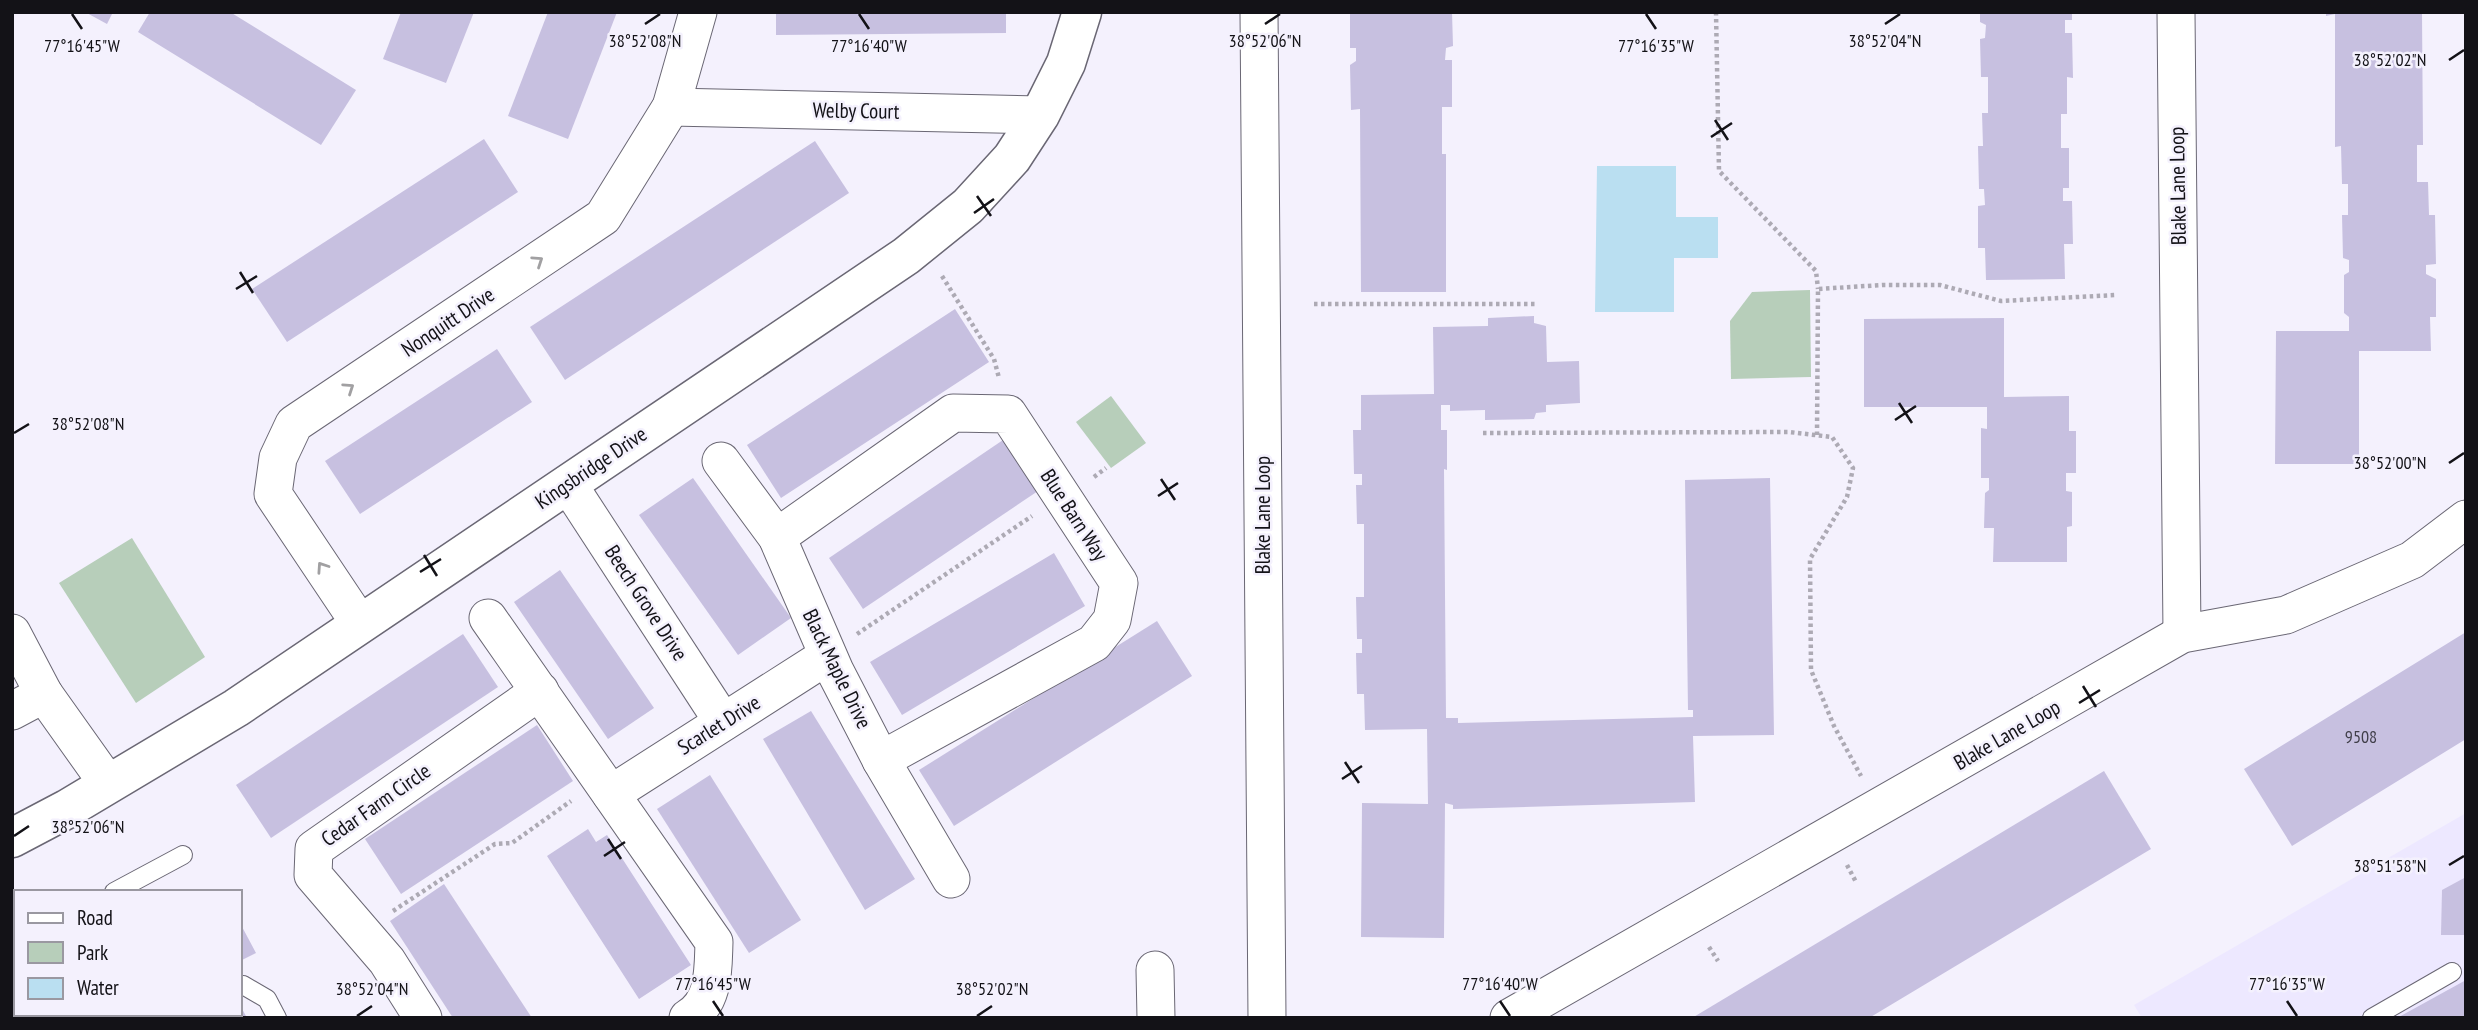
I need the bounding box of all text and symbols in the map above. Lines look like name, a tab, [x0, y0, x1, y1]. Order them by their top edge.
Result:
text: 38°52'08"N	[609, 29, 681, 52]
text: 38°52'06"N	[1229, 29, 1301, 52]
text: 38°52'04"N	[1849, 29, 1921, 52]
text: 77°16'45"W	[44, 34, 120, 57]
text: 77°16'40"W	[831, 34, 907, 57]
text: 77°16'35"W	[1618, 34, 1694, 57]
text: 38°52'02"N	[2354, 48, 2426, 71]
street label: Welby Court	[812, 96, 900, 125]
street label: Blake Lane Loop	[2163, 127, 2192, 245]
one-way arrow	[530, 257, 543, 269]
street label: Nonquitt Drive	[396, 281, 499, 363]
one-way arrow	[341, 384, 354, 396]
text: 38°52'08"N	[52, 412, 124, 435]
street label: Kingsbridge Drive	[530, 420, 652, 515]
text: 38°52'00"N	[2354, 451, 2426, 474]
street label: Blake Lane Loop	[1249, 456, 1276, 574]
street label: Blue Barn Way	[1035, 464, 1114, 566]
street label: Beech Grove Drive	[599, 540, 694, 666]
one-way arrow	[317, 562, 330, 575]
street label: Black Maple Drive	[797, 605, 878, 733]
street label: Scarlet Drive	[672, 689, 765, 761]
street label: Blake Lane Loop	[1949, 693, 2065, 776]
house number: 9508	[2345, 725, 2377, 748]
street label: Cedar Farm Circle	[316, 757, 436, 852]
text: 38°52'06"N	[52, 815, 124, 838]
text: 38°51'58"N	[2354, 854, 2426, 877]
legend	[14, 890, 242, 1016]
text: Road	[77, 904, 113, 931]
text: Park	[77, 939, 108, 966]
text: 77°16'45"W	[675, 972, 751, 995]
text: 77°16'40"W	[1462, 972, 1538, 995]
text: 77°16'35"W	[2249, 972, 2325, 995]
text: Water	[77, 974, 119, 1001]
text: 38°52'04"N	[336, 977, 408, 1000]
text: 38°52'02"N	[956, 977, 1028, 1000]

